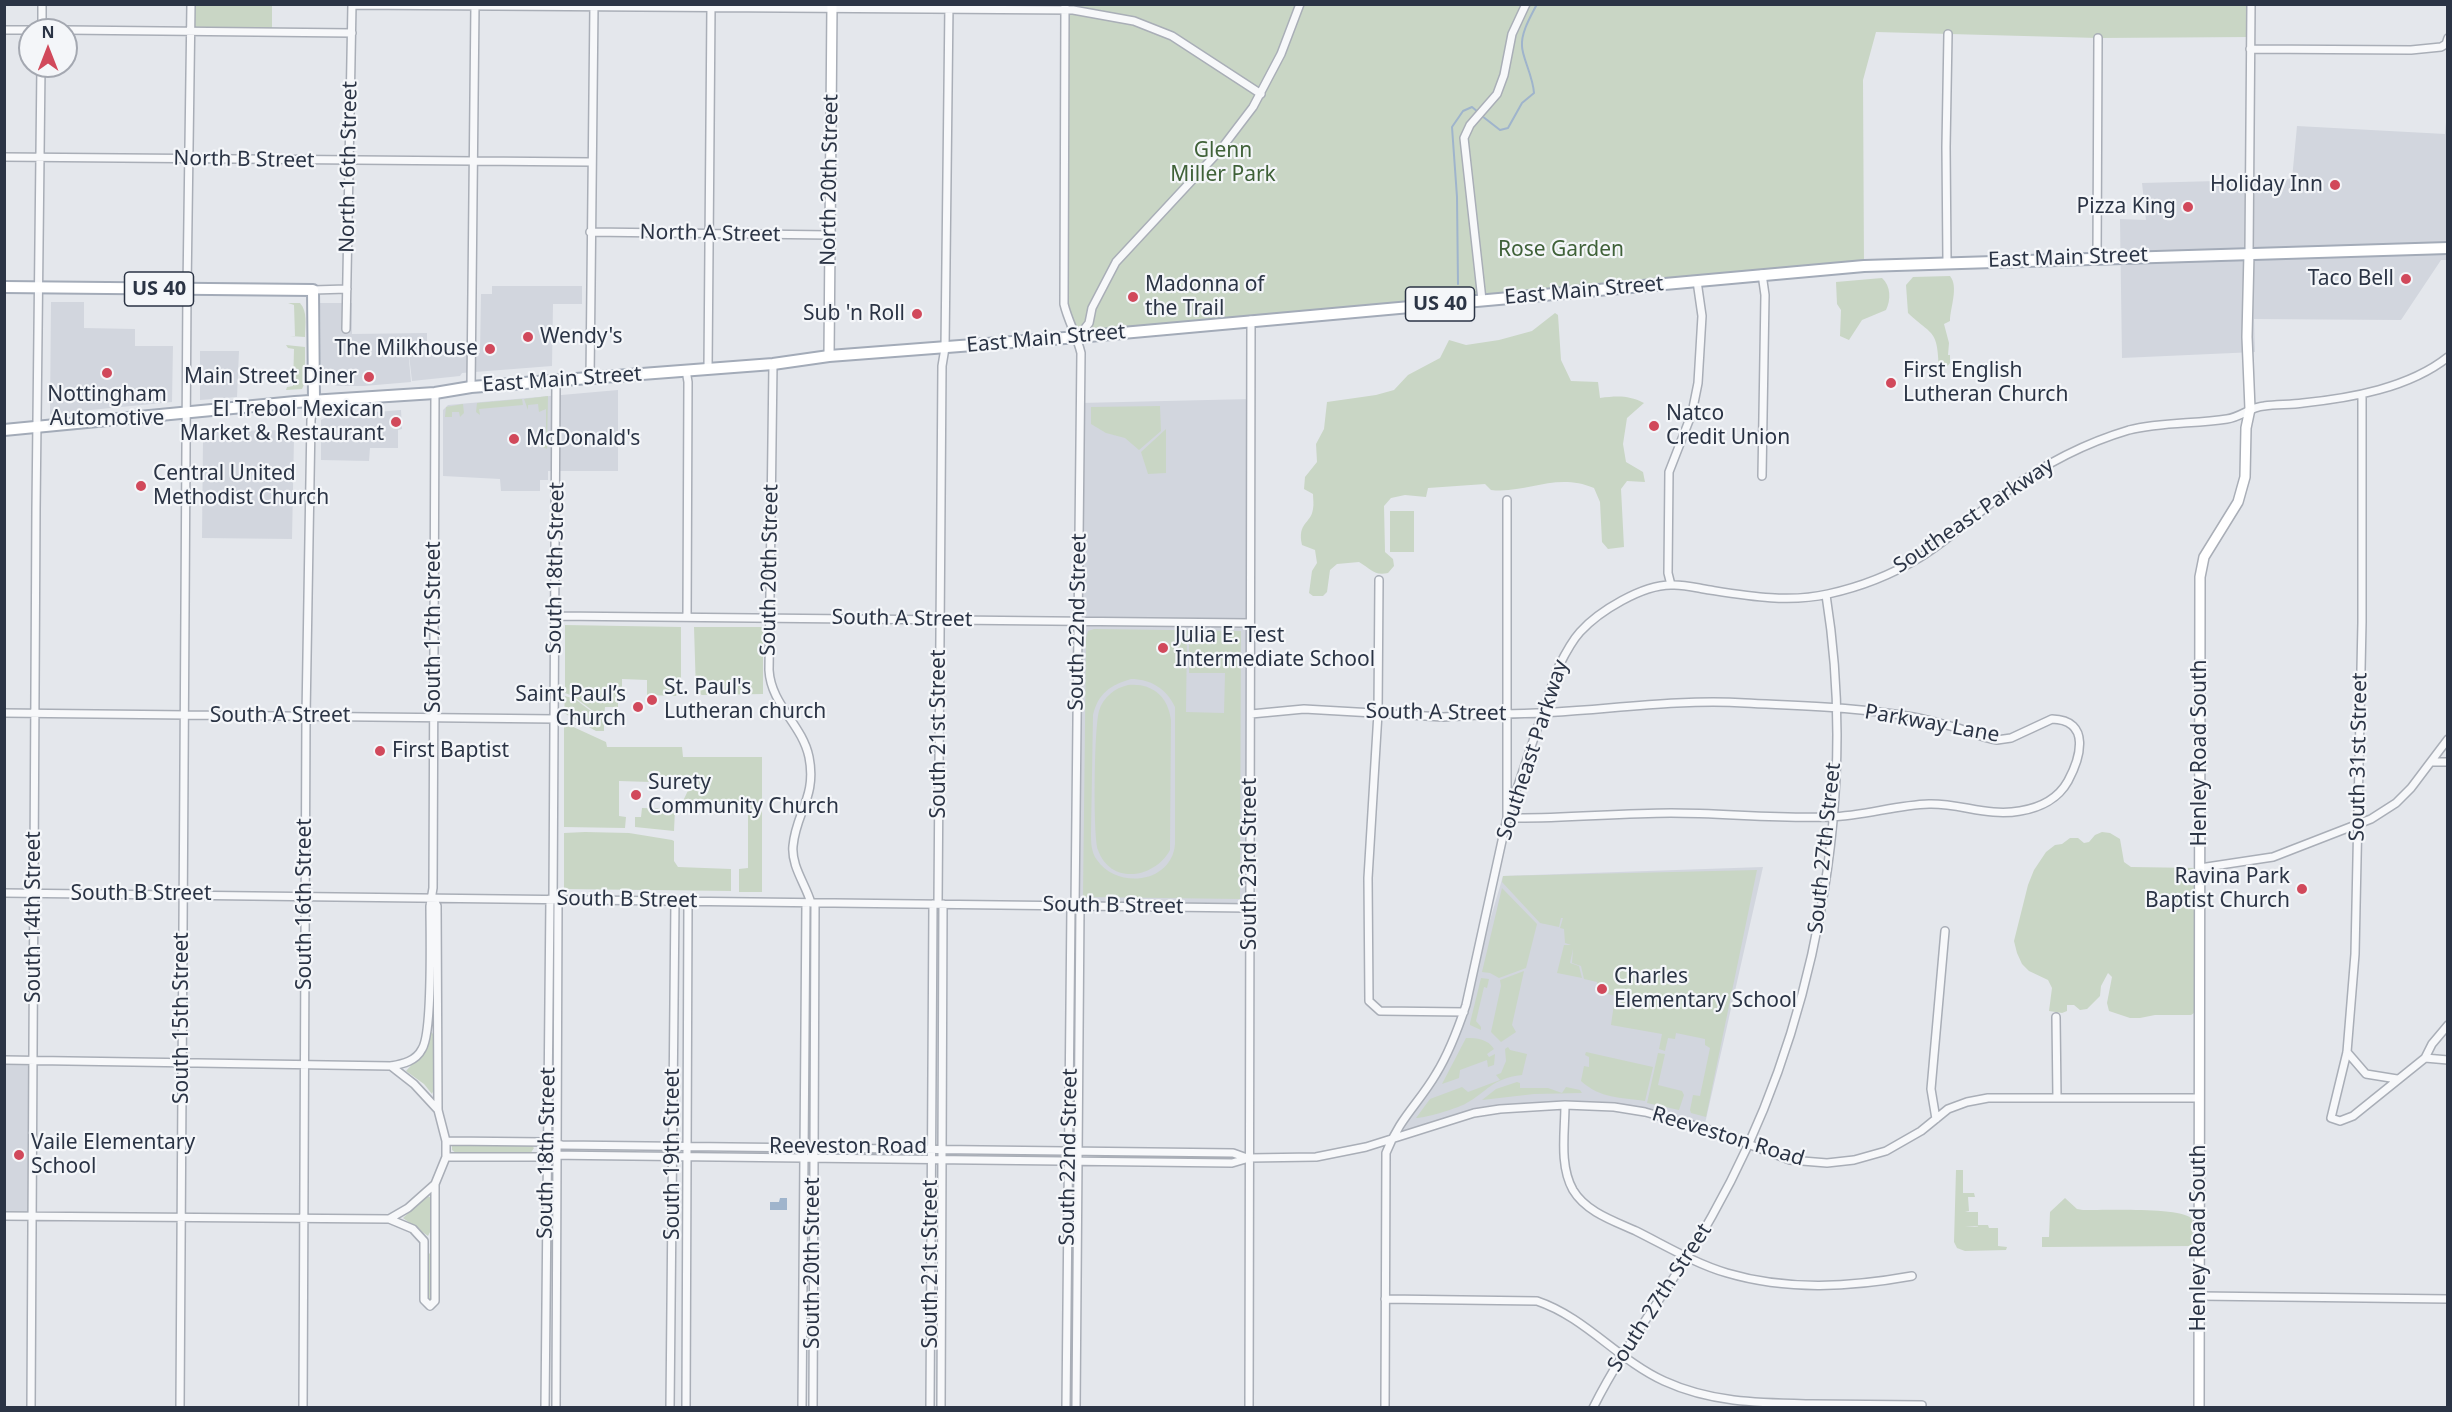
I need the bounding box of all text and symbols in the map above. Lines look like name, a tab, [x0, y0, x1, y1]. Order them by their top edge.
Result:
north arrow	[18, 18, 78, 78]
text: N	[41, 21, 55, 43]
street label: North 16th Street	[335, 81, 363, 253]
street label: North 20th Street	[816, 94, 844, 266]
park label: Glenn Miller Park	[1170, 138, 1276, 188]
street label: North B Street	[173, 146, 315, 174]
place label: Holiday Inn	[2210, 172, 2323, 198]
marker: Holiday Inn	[2328, 178, 2342, 192]
place label: Pizza King	[2077, 194, 2176, 220]
marker: Pizza King	[2181, 200, 2195, 214]
street label: North A Street	[639, 220, 781, 248]
park label: Rose Garden	[1498, 237, 1624, 263]
street label: East Main Street	[1988, 243, 2148, 273]
place label: Taco Bell	[2308, 266, 2394, 292]
street label: East Main Street	[1503, 271, 1665, 311]
road number: US 40	[124, 272, 194, 306]
place label: Madonna of the Trail	[1145, 272, 1265, 322]
marker: Taco Bell	[2399, 272, 2413, 286]
road number: US 40	[1406, 287, 1474, 321]
marker: Madonna of the Trail	[1126, 290, 1140, 304]
place label: Sub 'n Roll	[803, 301, 905, 327]
marker: Sub 'n Roll	[910, 307, 924, 321]
street label: East Main Street	[965, 319, 1127, 359]
place label: Wendy's	[540, 324, 623, 350]
marker: Wendy's	[521, 330, 535, 344]
place label: The Milkhouse	[334, 336, 478, 362]
marker: The Milkhouse	[483, 342, 497, 356]
place label: First English Lutheran Church	[1903, 358, 2068, 408]
street label: East Main Street	[481, 362, 643, 398]
place label: Main Street Diner	[184, 364, 357, 390]
marker: Nottingham Automotive	[100, 366, 114, 380]
marker: Main Street Diner	[362, 370, 376, 384]
marker: First English Lutheran Church	[1884, 376, 1898, 390]
place label: Nottingham Automotive	[47, 382, 167, 432]
place label: El Trebol Mexican Market & Restaurant	[180, 397, 384, 447]
place label: Natco Credit Union	[1666, 401, 1790, 451]
marker: El Trebol Mexican Market & Restaurant	[389, 415, 403, 429]
marker: Natco Credit Union	[1647, 419, 1661, 433]
place label: McDonald's	[526, 426, 640, 452]
marker: McDonald's	[507, 432, 521, 446]
street label: Southeast Parkway	[1889, 453, 2059, 579]
place label: Central United Methodist Church	[153, 461, 329, 511]
marker: Central United Methodist Church	[134, 479, 148, 493]
street label: South 18th Street	[542, 482, 570, 654]
street label: South 20th Street	[756, 484, 784, 656]
street label: South 22nd Street	[1064, 533, 1092, 711]
street label: South 17th Street	[421, 541, 447, 713]
street label: South A Street	[831, 605, 973, 633]
place label: Julia E. Test Intermediate School	[1175, 623, 1375, 673]
marker: Julia E. Test Intermediate School	[1156, 641, 1170, 655]
street label: South 21st Street	[926, 650, 952, 818]
street label: Southeast Parkway	[1492, 657, 1574, 843]
street label: Henley Road South	[2187, 659, 2213, 847]
street label: South 31st Street	[2345, 672, 2373, 842]
place label: St. Paul's Lutheran church	[664, 675, 826, 725]
place label: Saint Paul’s Church	[515, 682, 626, 732]
marker: St. Paul's Lutheran church	[645, 693, 659, 707]
street label: South A Street	[1365, 699, 1507, 727]
marker: Saint Paul’s Church	[631, 700, 645, 714]
street label: Parkway Lane	[1863, 700, 2001, 748]
street label: South A Street	[210, 703, 350, 729]
place label: First Baptist	[392, 738, 509, 764]
marker: First Baptist	[373, 744, 387, 758]
street label: South 27th Street	[1803, 761, 1847, 935]
place label: Surety Community Church	[648, 770, 839, 820]
street label: South 23rd Street	[1237, 778, 1263, 950]
marker: Surety Community Church	[629, 788, 643, 802]
street label: South 16th Street	[292, 818, 318, 990]
street label: South 14th Street	[21, 831, 47, 1003]
place label: Ravina Park Baptist Church	[2145, 864, 2290, 914]
street label: South B Street	[71, 881, 211, 907]
marker: Ravina Park Baptist Church	[2295, 882, 2309, 896]
street label: South B Street	[556, 886, 698, 914]
street label: South B Street	[1042, 892, 1184, 920]
street label: South 15th Street	[169, 932, 195, 1104]
place label: Charles Elementary School	[1614, 964, 1797, 1014]
marker: Charles Elementary School	[1595, 982, 1609, 996]
street label: South 18th Street	[533, 1067, 561, 1239]
street label: South 19th Street	[660, 1068, 686, 1240]
street label: South 22nd Street	[1055, 1068, 1083, 1246]
street label: Reeveston Road	[1649, 1102, 1807, 1172]
place label: Vaile Elementary School	[31, 1130, 195, 1180]
street label: Reeveston Road	[769, 1134, 927, 1160]
street label: Henley Road South	[2186, 1144, 2212, 1332]
marker: Vaile Elementary School	[12, 1148, 26, 1162]
street label: South 20th Street	[800, 1177, 826, 1349]
street label: South 21st Street	[918, 1180, 944, 1348]
street label: South 27th Street	[1603, 1219, 1717, 1377]

